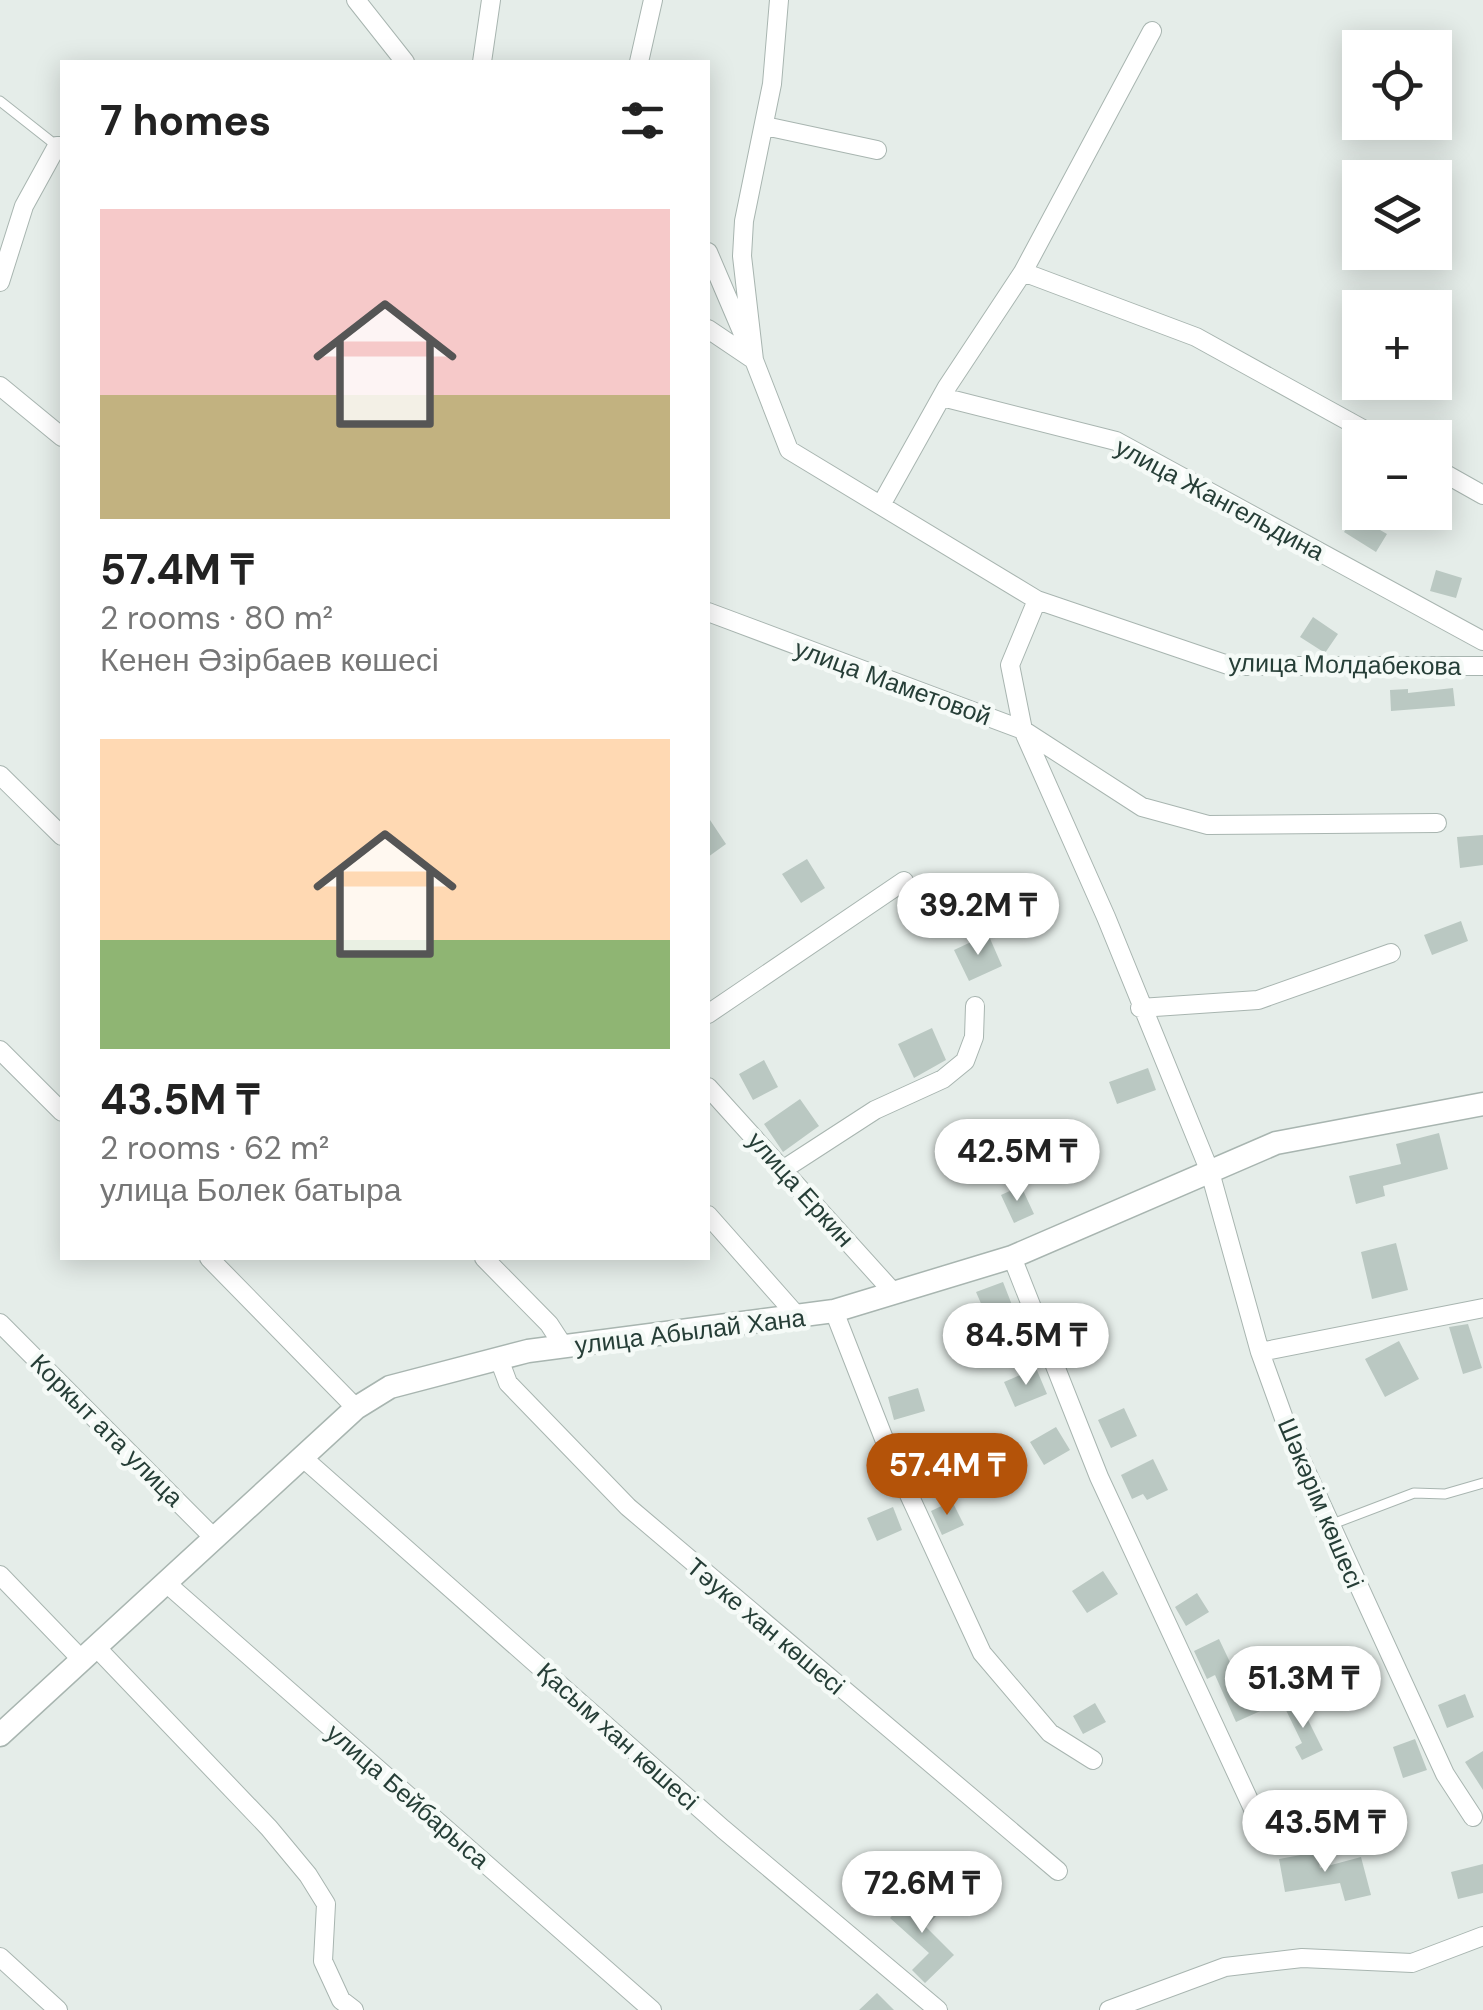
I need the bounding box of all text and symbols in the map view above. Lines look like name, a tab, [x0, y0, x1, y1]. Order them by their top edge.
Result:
map controls	[1342, 30, 1452, 530]
button: locate	[1342, 30, 1452, 140]
text: 7 homes	[100, 93, 271, 148]
icon: filters	[615, 93, 670, 148]
button: layers	[1342, 160, 1452, 270]
icon: home	[295, 274, 475, 454]
button: +	[1342, 290, 1452, 400]
button: −	[1342, 420, 1452, 530]
street label: улица Жангельдина	[1110, 430, 1330, 569]
text: 57.4M ₸	[100, 542, 254, 597]
text: 2 rooms · 80 m²	[100, 597, 333, 639]
street label: улица Маметовой	[790, 632, 996, 733]
text: Кенен Әзірбаев көшесі	[100, 639, 439, 681]
street label: улица Молдабекова	[1228, 646, 1462, 683]
icon: home	[295, 804, 475, 984]
pin: 39.2M ₸	[886, 873, 1070, 958]
text: 39.2M ₸	[919, 884, 1037, 926]
text: 43.5M ₸	[100, 1072, 259, 1127]
pin: 42.5M ₸	[925, 1119, 1109, 1204]
street label: улица Еркин	[740, 1125, 861, 1254]
text: 2 rooms · 62 m²	[100, 1127, 329, 1169]
text: 42.5M ₸	[957, 1130, 1077, 1172]
text: улица Болек батыра	[100, 1169, 402, 1211]
street label: улица Абылай Хана	[573, 1301, 807, 1362]
pin: 84.5M ₸	[934, 1303, 1118, 1388]
text: 84.5M ₸	[965, 1314, 1087, 1356]
street label: Коркыт ата улица	[23, 1347, 190, 1514]
street label: Шәкәрім көшесі	[1270, 1413, 1371, 1593]
pin: 57.4M ₸	[855, 1433, 1039, 1518]
text: 57.4M ₸	[888, 1444, 1006, 1486]
street label: Тәуке хан көшесі	[680, 1550, 852, 1702]
pin: 51.3M ₸	[1211, 1646, 1395, 1731]
street label: Қасым хан көшесі	[530, 1655, 705, 1818]
text: 51.3M ₸	[1247, 1657, 1359, 1699]
street label: улица Бейбарыса	[319, 1716, 496, 1876]
pin: 43.5M ₸	[1233, 1790, 1417, 1875]
text: 43.5M ₸	[1264, 1801, 1386, 1843]
pin: 72.6M ₸	[830, 1851, 1014, 1936]
text: 72.6M ₸	[864, 1862, 980, 1904]

